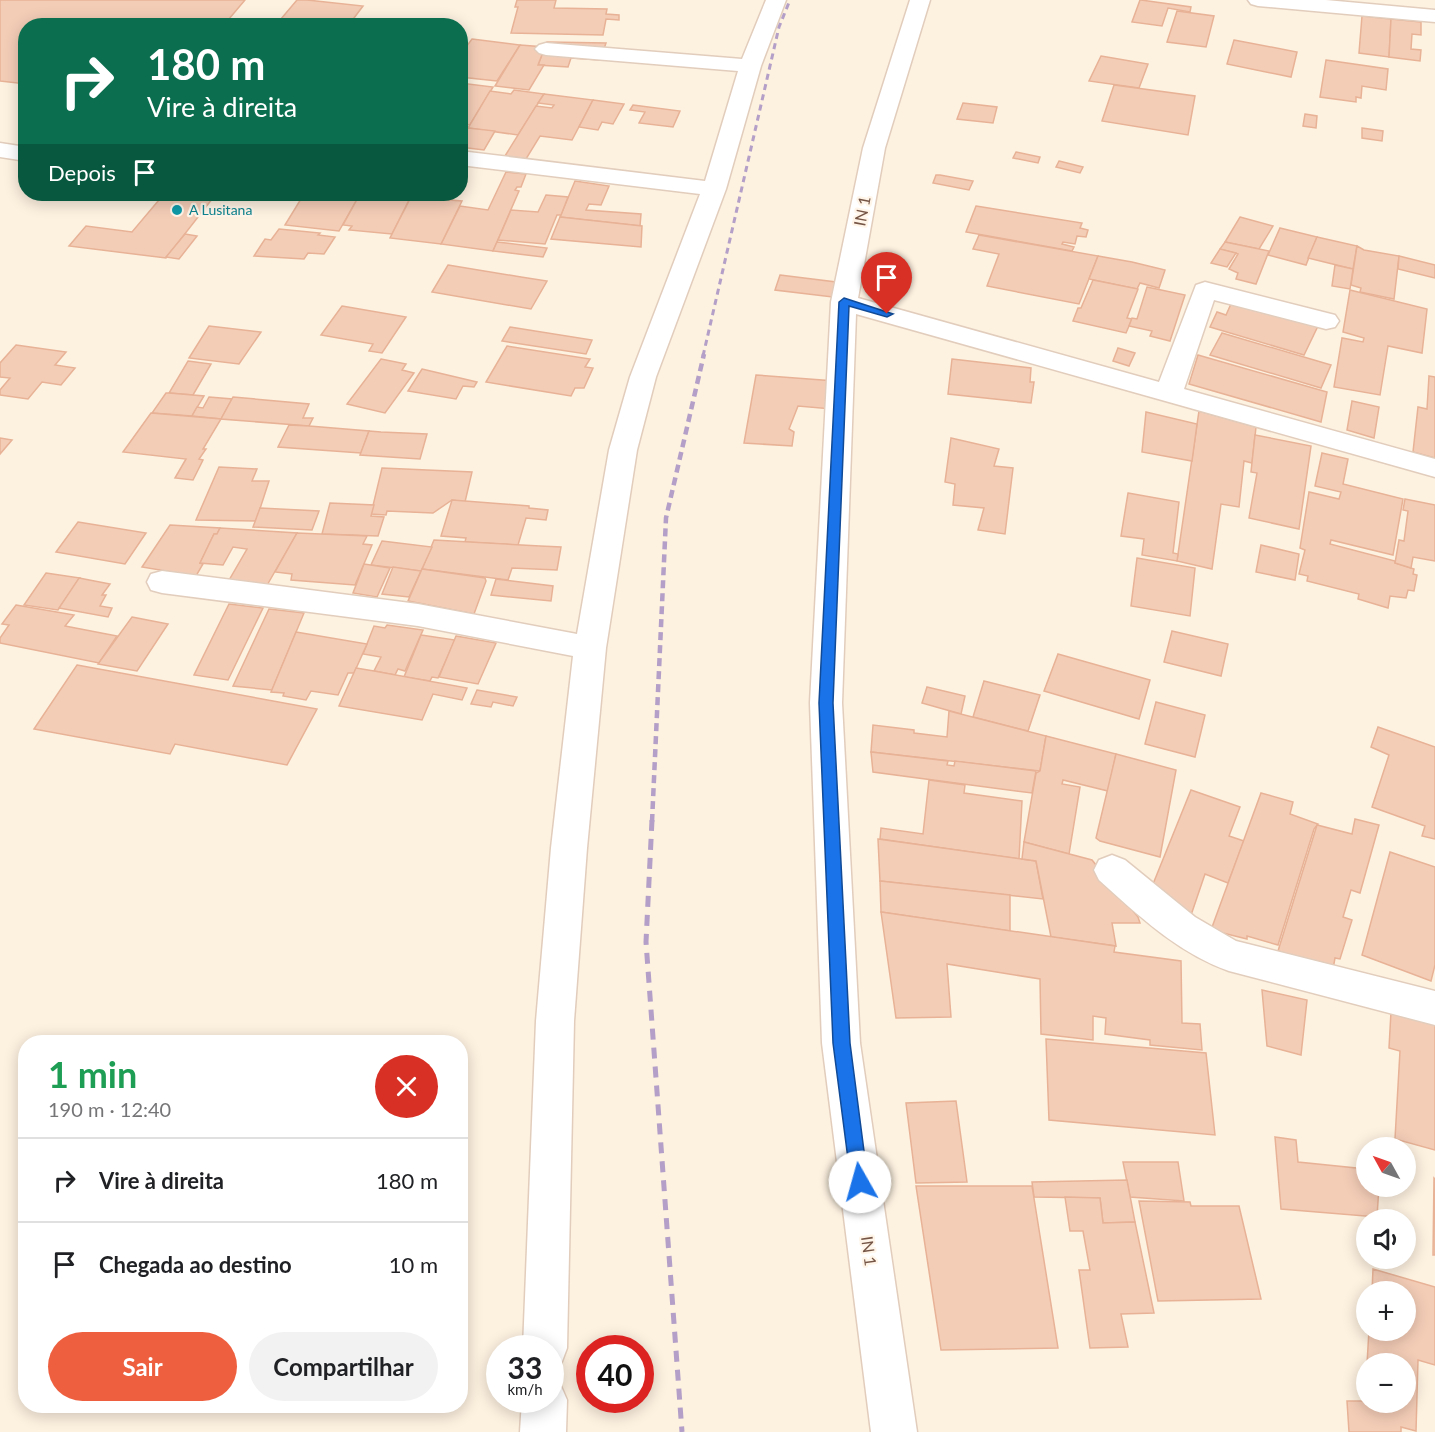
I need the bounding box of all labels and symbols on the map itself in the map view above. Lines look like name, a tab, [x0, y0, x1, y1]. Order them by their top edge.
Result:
street label: IN 1	[849, 194, 874, 227]
place label: A Lusitana	[189, 201, 252, 218]
marker: A Lusitana	[170, 203, 184, 217]
pin	[861, 252, 912, 314]
north arrow	[1356, 1137, 1416, 1197]
position arrow	[828, 1150, 892, 1214]
street label: IN 1	[858, 1235, 881, 1267]
speed limit sign: 40	[576, 1335, 654, 1413]

